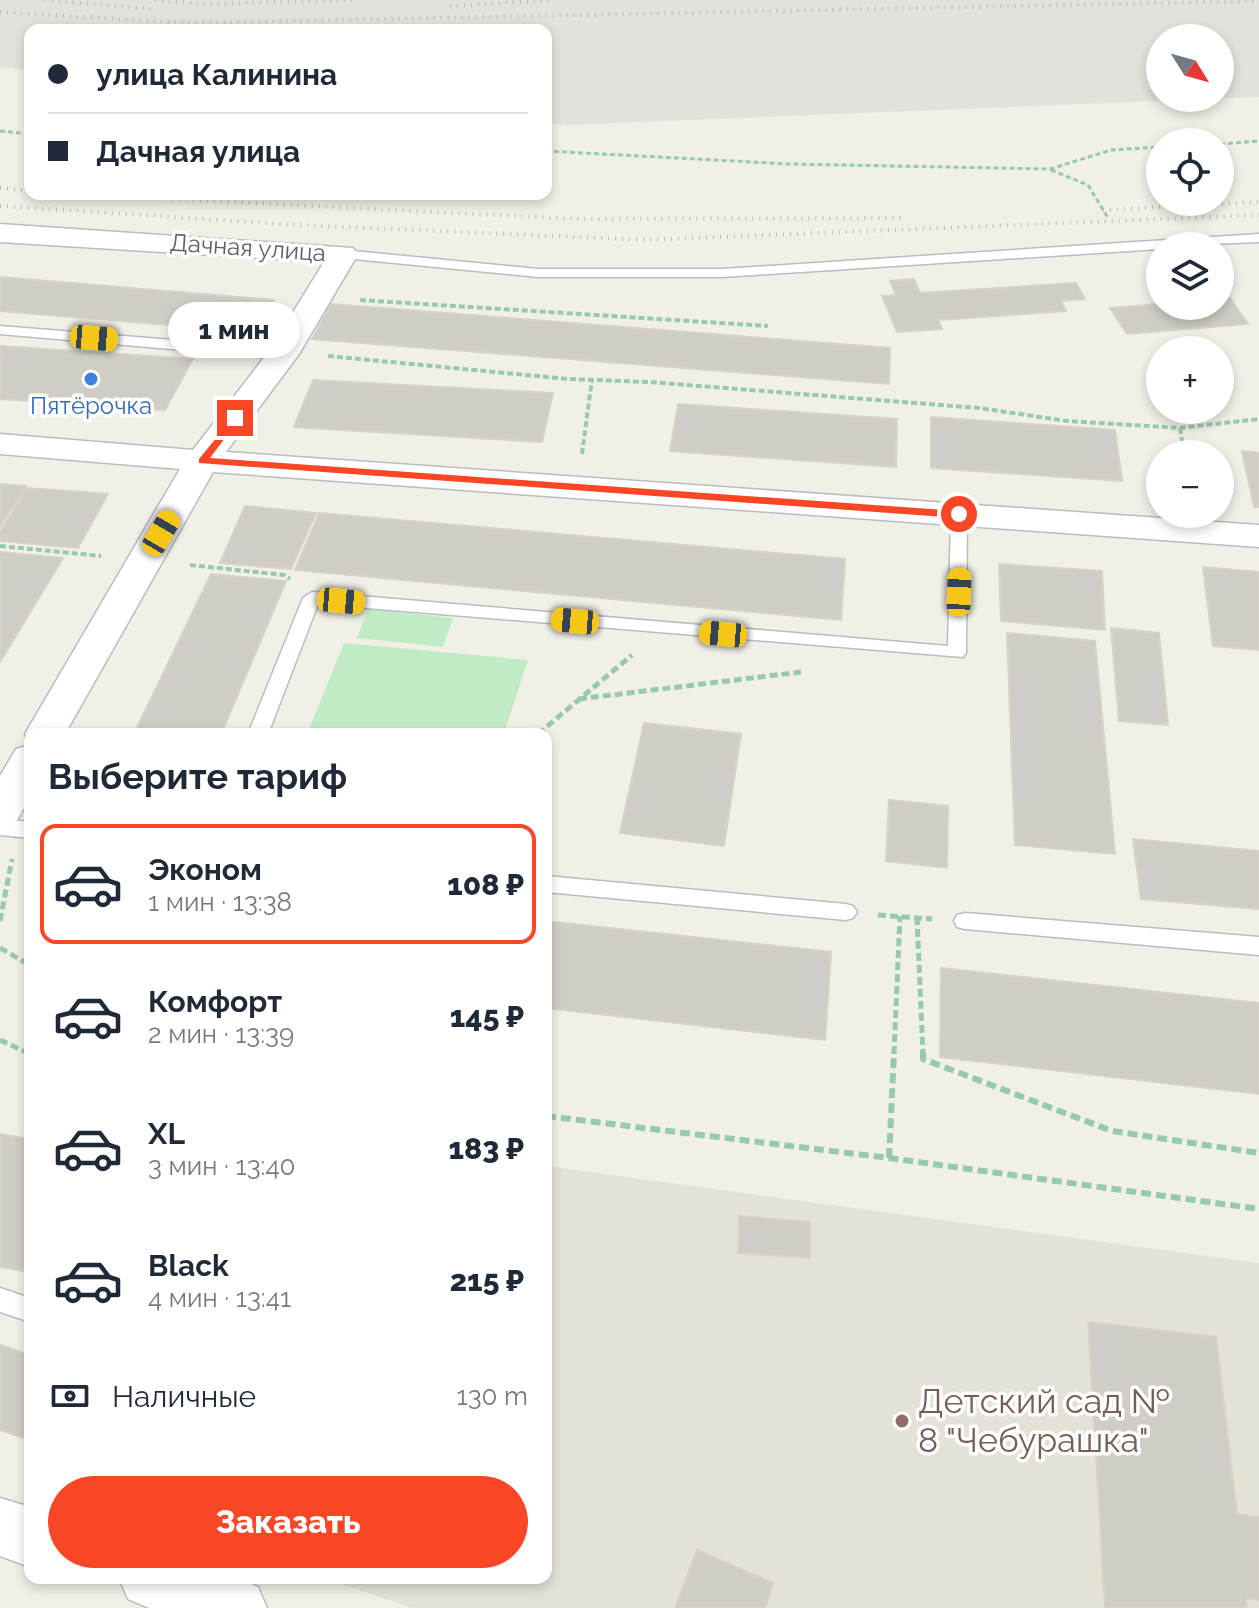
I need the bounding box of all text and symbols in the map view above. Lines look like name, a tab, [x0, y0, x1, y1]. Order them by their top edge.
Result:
north arrow	[1146, 24, 1234, 112]
map controls	[1146, 24, 1234, 528]
text: улица Калинина	[96, 57, 337, 92]
button: locate	[1146, 128, 1234, 216]
text: Дачная улица	[96, 134, 300, 169]
street label: Дачная улица	[169, 228, 327, 267]
button: layers	[1146, 232, 1234, 320]
callout: 1 мин	[169, 302, 301, 358]
text: 1 мин	[199, 315, 269, 345]
car	[69, 324, 119, 352]
button: +	[1146, 336, 1234, 424]
marker: Пятёрочка	[82, 370, 100, 388]
place label: Пятёрочка	[30, 391, 152, 420]
route end	[217, 400, 253, 436]
button: −	[1146, 440, 1234, 528]
route start	[941, 496, 977, 532]
car	[139, 506, 183, 560]
car	[946, 568, 972, 616]
car	[316, 587, 366, 615]
car	[550, 607, 600, 635]
car	[698, 620, 748, 648]
text: Выберите тариф	[48, 755, 347, 797]
icon: car	[52, 848, 124, 920]
text: Эконом	[148, 852, 262, 887]
text: 108 ₽	[447, 867, 524, 902]
text: 1 мин · 13:38	[148, 887, 292, 917]
icon: car	[52, 980, 124, 1052]
text: Комфорт	[148, 984, 282, 1019]
text: 145 ₽	[450, 999, 524, 1034]
text: 2 мин · 13:39	[148, 1019, 294, 1049]
icon: car	[52, 1112, 124, 1184]
text: XL	[148, 1116, 185, 1151]
text: 183 ₽	[449, 1131, 524, 1166]
text: 3 мин · 13:40	[148, 1151, 296, 1181]
icon: car	[52, 1244, 124, 1316]
text: Black	[148, 1248, 229, 1283]
text: 215 ₽	[450, 1263, 524, 1298]
text: 4 мин · 13:41	[148, 1283, 291, 1313]
icon: cash	[48, 1374, 92, 1418]
text: Наличные	[112, 1379, 256, 1414]
text: 130 m	[457, 1381, 528, 1411]
place label: Детский сад № 8 "Чебурашка"	[918, 1381, 1170, 1460]
marker: Детский сад № 8 "Чебурашка"	[893, 1412, 911, 1430]
button: Заказать	[48, 1476, 528, 1568]

